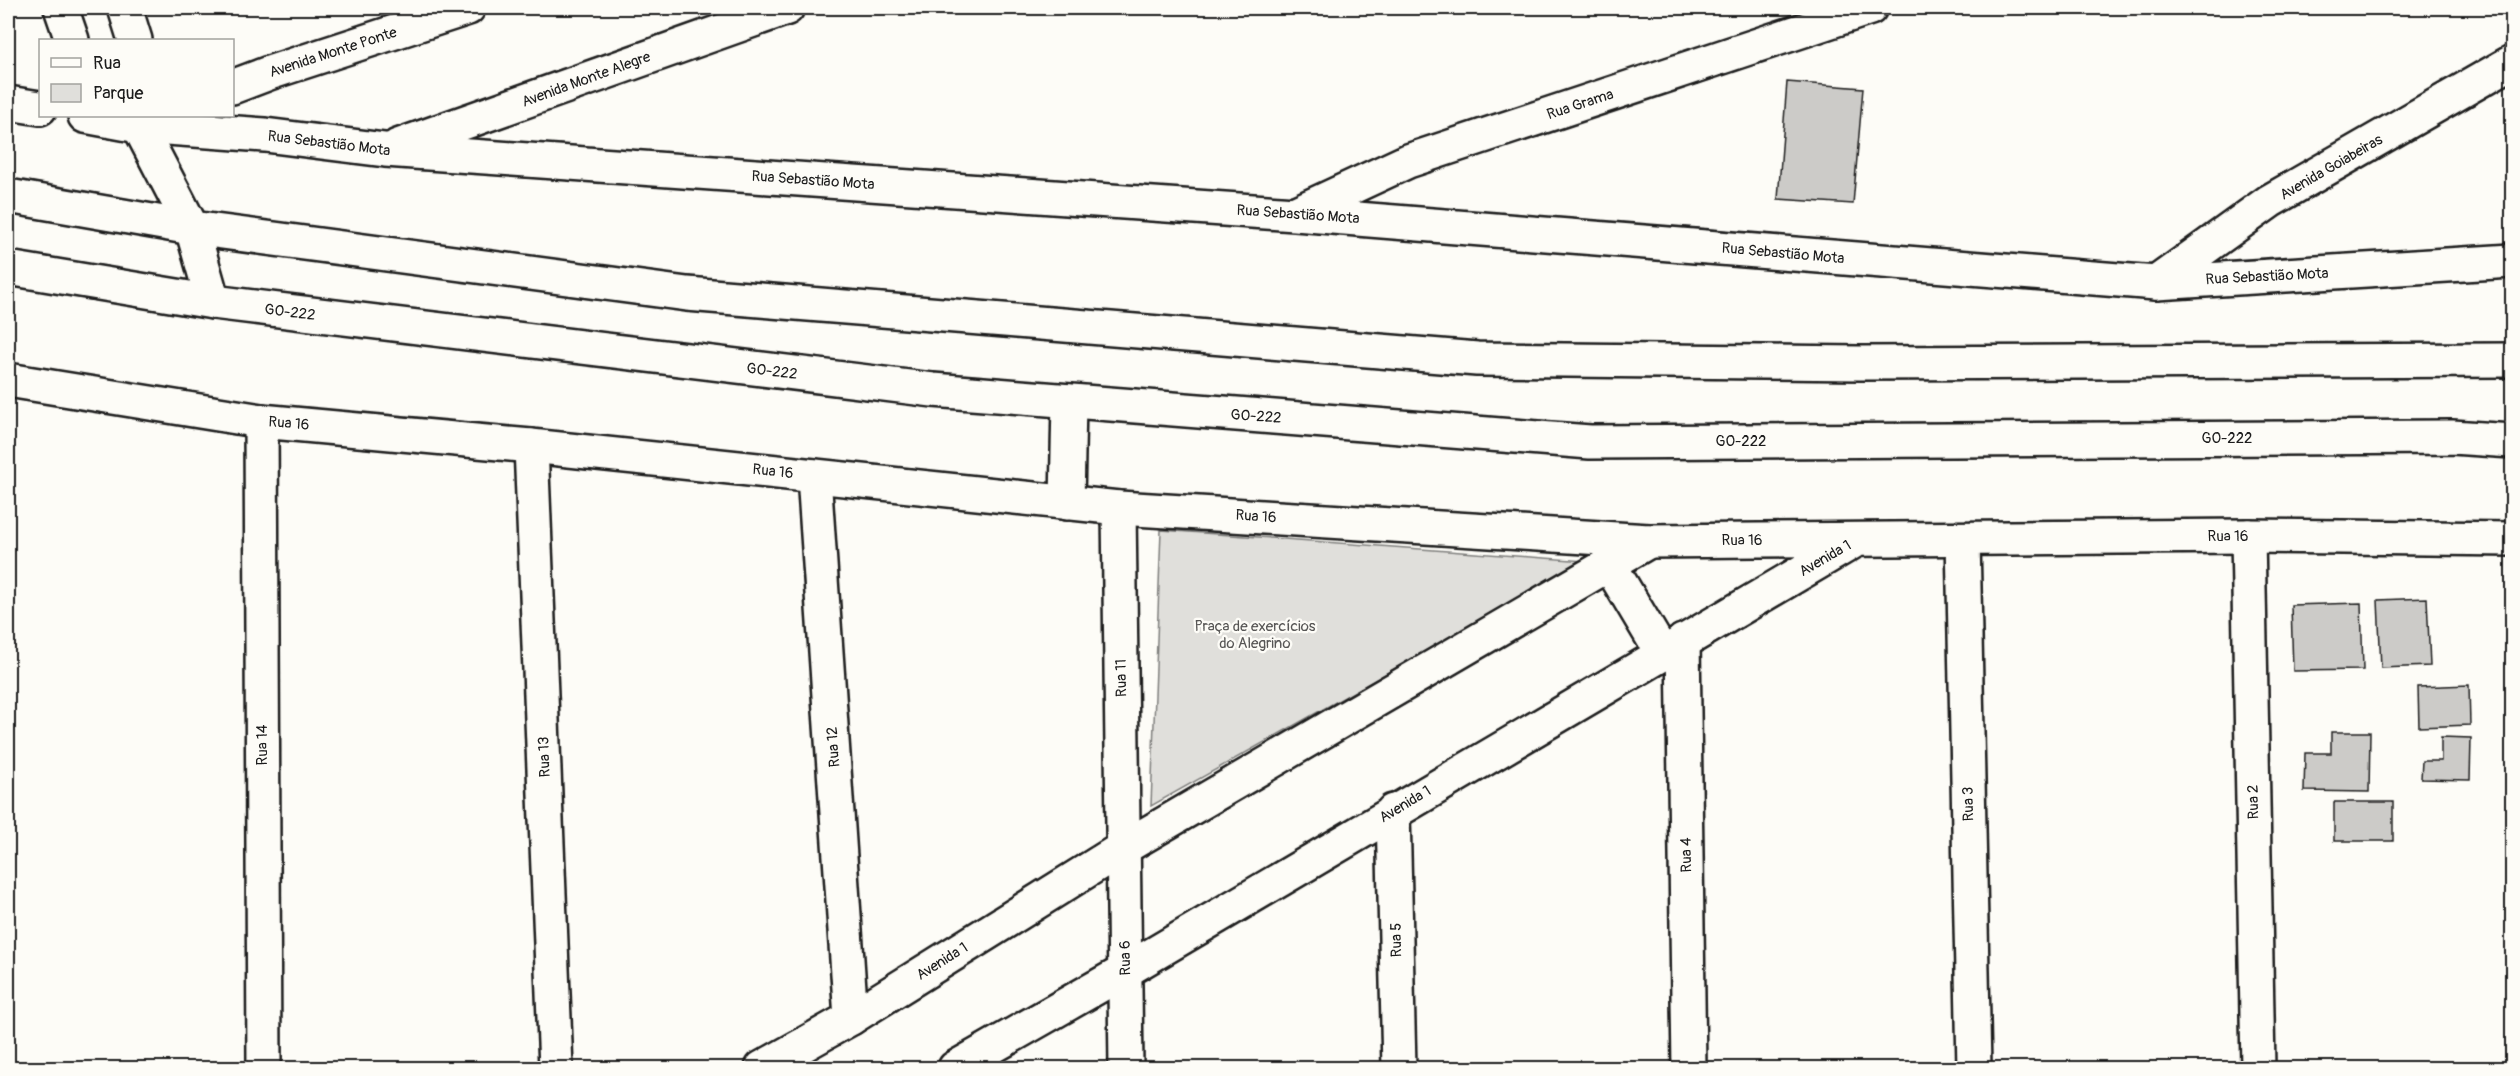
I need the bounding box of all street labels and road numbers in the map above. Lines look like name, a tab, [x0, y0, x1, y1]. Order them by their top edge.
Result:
street label: Avenida Monte Ponte	[267, 23, 400, 82]
street label: Avenida Monte Alegre	[519, 47, 654, 112]
street label: Rua Grama	[1544, 85, 1616, 124]
street label: Rua Sebastião Mota	[267, 127, 391, 160]
street label: Avenida Goiabeiras	[2276, 130, 2386, 205]
street label: Rua Sebastião Mota	[751, 167, 875, 194]
street label: Rua Sebastião Mota	[1236, 201, 1360, 228]
street label: Rua Sebastião Mota	[1721, 239, 1845, 268]
street label: Rua Sebastião Mota	[2205, 264, 2329, 289]
street label: GO-222	[263, 300, 316, 325]
street label: GO-222	[745, 359, 798, 384]
street label: GO-222	[1230, 405, 1282, 428]
street label: Rua 16	[268, 412, 310, 435]
street label: GO-222	[2201, 429, 2253, 448]
street label: GO-222	[1715, 432, 1767, 451]
street label: Rua 16	[752, 460, 794, 483]
street label: Rua 16	[1235, 506, 1277, 527]
street label: Rua 16	[2207, 527, 2249, 546]
street label: Rua 16	[1721, 531, 1763, 550]
street label: Avenida 1	[1796, 536, 1855, 581]
street label: Rua 11	[1112, 659, 1131, 697]
street label: Rua 14	[253, 724, 272, 766]
street label: Rua 12	[823, 726, 844, 768]
street label: Rua 13	[534, 736, 555, 778]
street label: Avenida 1	[1376, 782, 1435, 827]
street label: Rua 2	[2244, 784, 2263, 820]
street label: Rua 3	[1959, 786, 1978, 822]
street label: Rua 4	[1677, 837, 1696, 873]
street label: Rua 5	[1387, 923, 1406, 957]
street label: Avenida 1	[913, 938, 972, 985]
street label: Rua 6	[1116, 940, 1135, 976]

